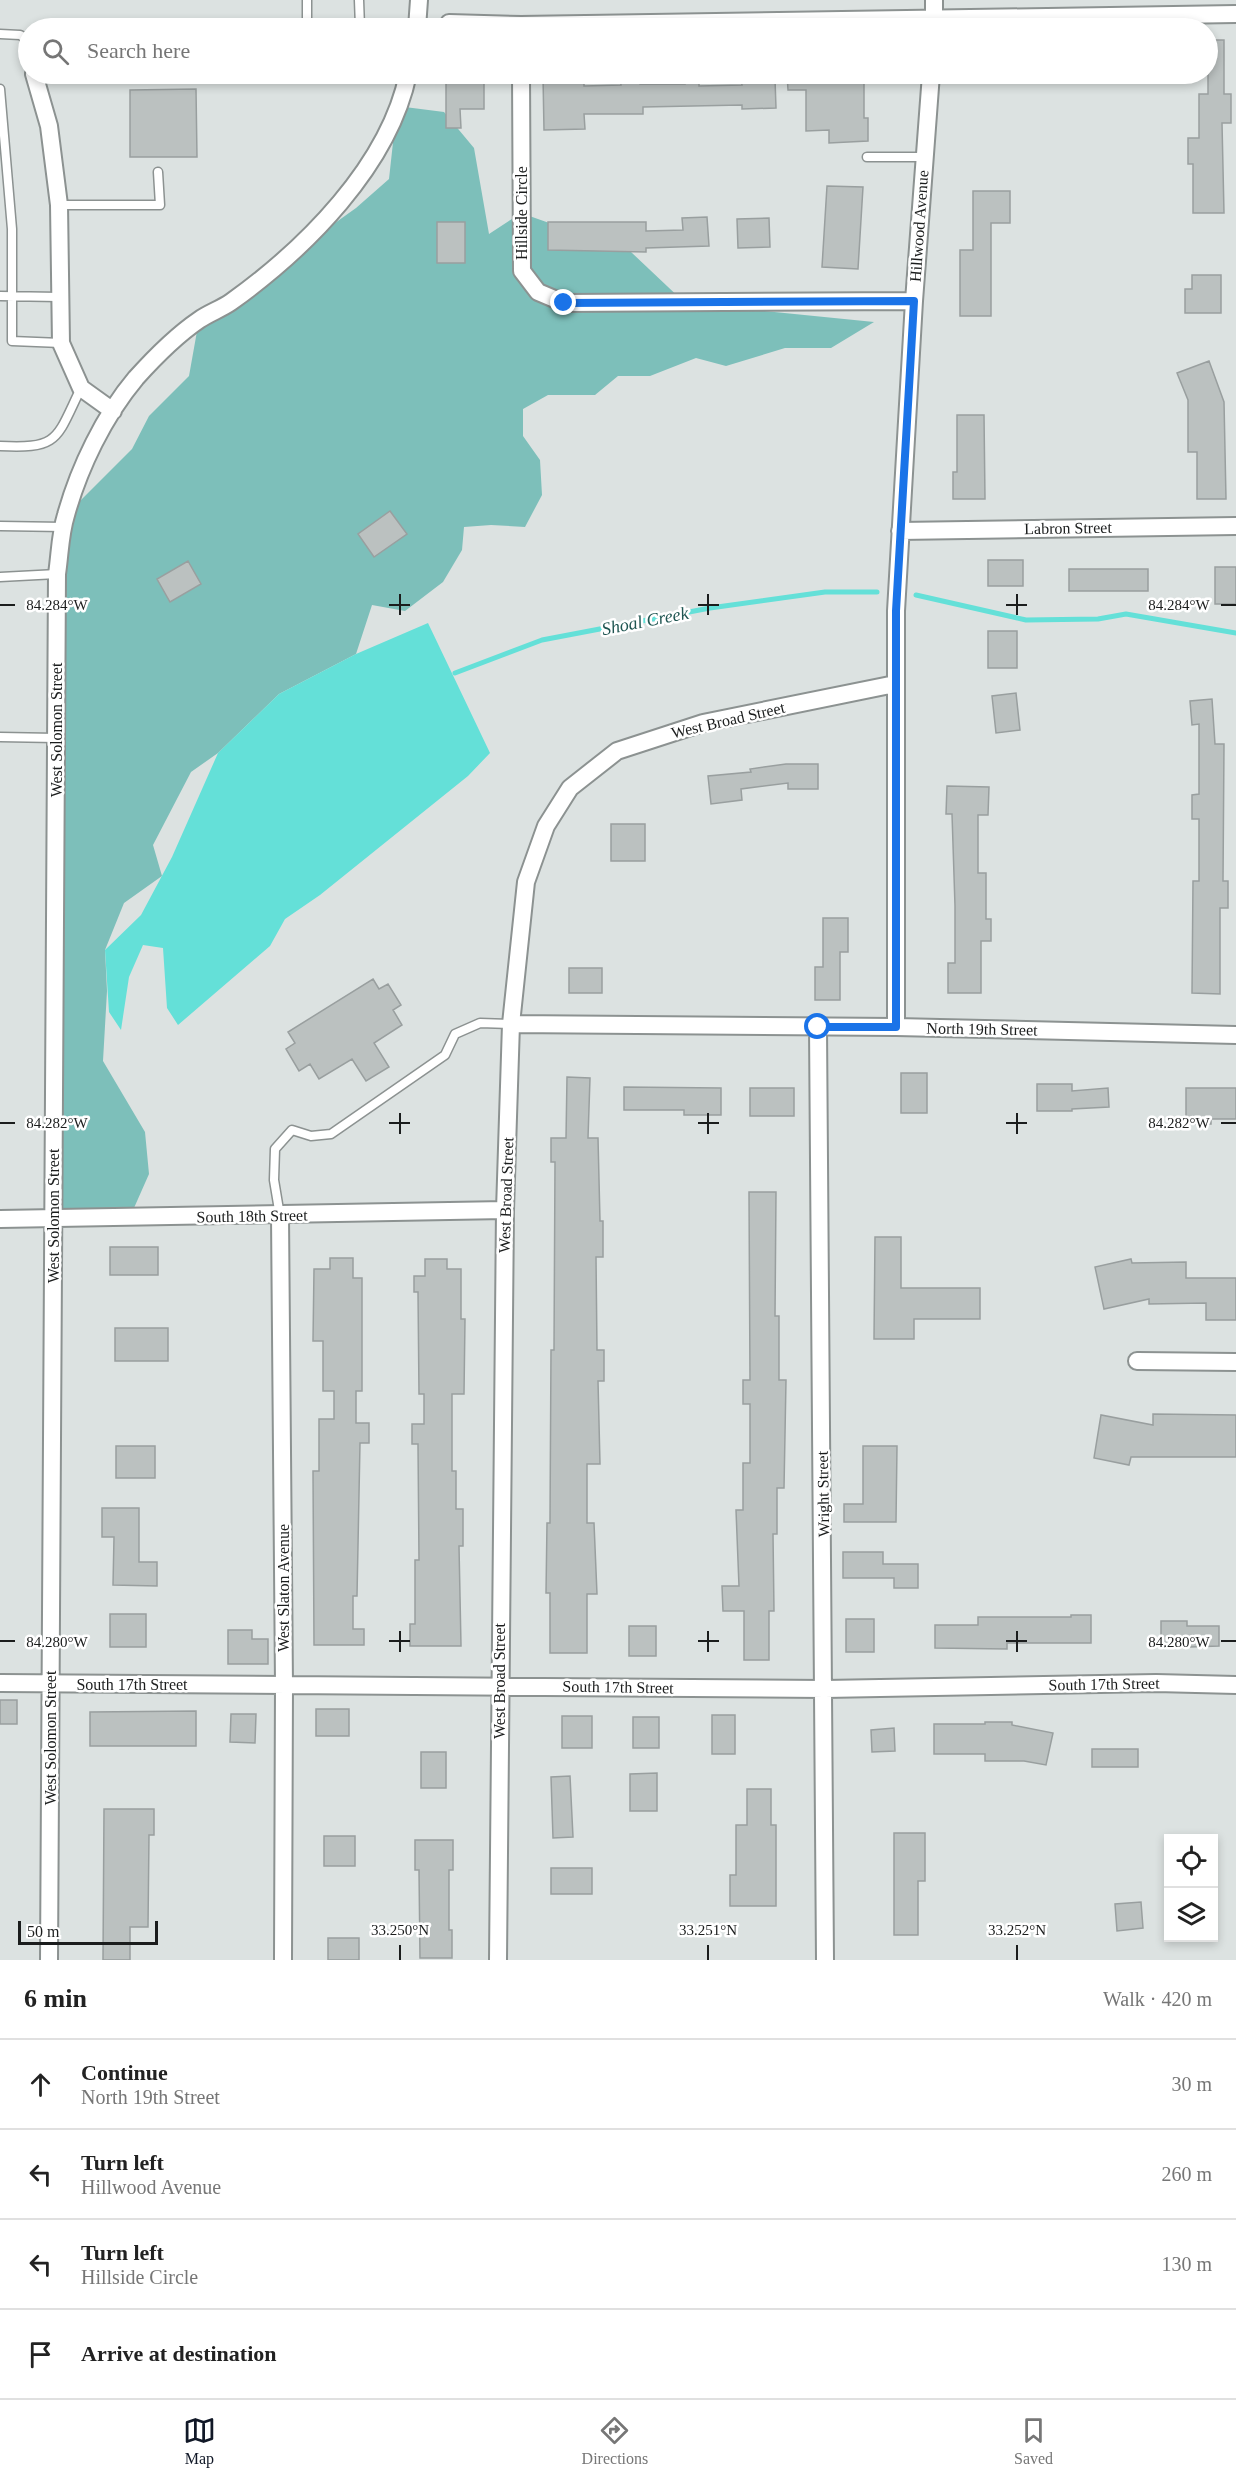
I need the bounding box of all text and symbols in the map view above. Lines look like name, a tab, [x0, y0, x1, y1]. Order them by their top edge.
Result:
search box	[18, 18, 1218, 84]
icon: search	[39, 35, 72, 68]
text: Search here	[87, 38, 190, 63]
street label: Hillside Circle	[513, 166, 530, 260]
street label: Hillwood Avenue	[907, 169, 931, 283]
route end	[550, 289, 576, 315]
street label: Labron Street	[1024, 519, 1112, 537]
text: 84.284°W	[26, 597, 89, 613]
text: 84.284°W	[1148, 597, 1211, 613]
water label: Shoal Creek	[600, 603, 691, 639]
street label: West Solomon Street	[48, 662, 65, 797]
street label: West Broad Street	[670, 699, 787, 741]
route start	[804, 1013, 830, 1039]
street label: North 19th Street	[926, 1020, 1038, 1038]
text: 84.282°W	[26, 1115, 89, 1131]
text: 84.282°W	[1148, 1115, 1211, 1131]
street label: West Broad Street	[495, 1136, 517, 1253]
street label: West Solomon Street	[45, 1148, 62, 1283]
street label: South 18th Street	[196, 1207, 308, 1225]
street label: Wright Street	[814, 1450, 833, 1537]
street label: West Slaton Avenue	[275, 1524, 292, 1652]
street label: West Broad Street	[491, 1622, 508, 1739]
text: 84.280°W	[26, 1634, 89, 1650]
text: 84.280°W	[1148, 1634, 1211, 1650]
street label: West Solomon Street	[42, 1670, 59, 1805]
street label: South 17th Street	[1048, 1675, 1160, 1693]
street label: South 17th Street	[76, 1676, 188, 1693]
street label: South 17th Street	[562, 1678, 674, 1696]
map controls	[1164, 1834, 1218, 1942]
button: locate	[1164, 1834, 1218, 1888]
button: layers	[1164, 1888, 1218, 1942]
scale bar	[18, 1918, 158, 1946]
text: 33.250°N	[371, 1922, 429, 1938]
text: 33.251°N	[679, 1922, 737, 1938]
text: 33.252°N	[988, 1922, 1046, 1938]
text: 50 m	[27, 1923, 59, 1940]
text: 6 min	[24, 1984, 87, 2013]
text: Walk · 420 m	[1103, 1988, 1212, 2010]
text: Continue	[81, 2060, 168, 2085]
icon: ahead	[24, 2068, 57, 2101]
text: 30 m	[1171, 2073, 1212, 2095]
text: North 19th Street	[81, 2086, 220, 2108]
text: Turn left	[81, 2150, 164, 2175]
icon: left	[24, 2158, 57, 2191]
text: 260 m	[1161, 2163, 1212, 2185]
text: Hillwood Avenue	[81, 2176, 221, 2198]
text: Turn left	[81, 2240, 164, 2265]
icon: left	[24, 2248, 57, 2281]
text: 130 m	[1161, 2253, 1212, 2275]
text: Hillside Circle	[81, 2266, 198, 2288]
icon: arrive	[24, 2338, 57, 2371]
text: Arrive at destination	[81, 2341, 277, 2366]
tab: Map	[183, 2414, 216, 2468]
tab: Directions	[582, 2414, 648, 2468]
tab: Saved	[1014, 2414, 1053, 2468]

